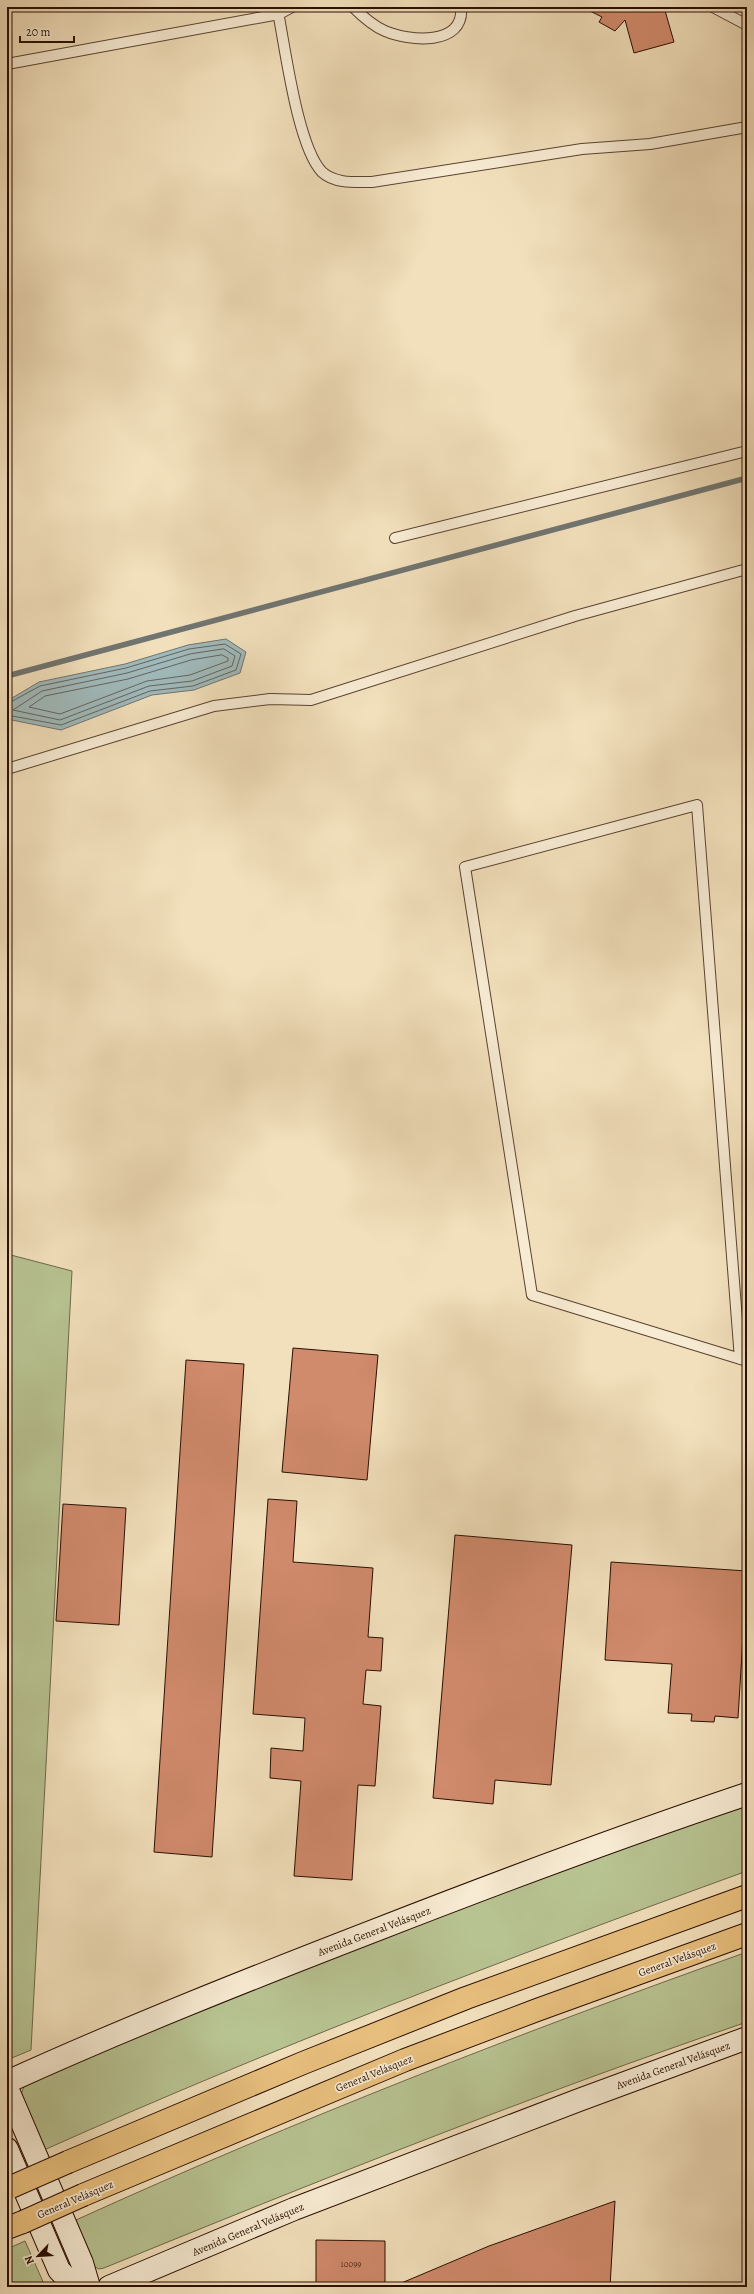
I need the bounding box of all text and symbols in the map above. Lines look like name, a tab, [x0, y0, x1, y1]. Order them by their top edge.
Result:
scale bar	[20, 18, 74, 44]
text: 20 m	[26, 24, 50, 40]
street label: Avenida General Velásquez	[315, 1903, 433, 1960]
street label: General Velásquez	[636, 1938, 718, 1981]
street label: Avenida General Velásquez	[613, 2038, 732, 2093]
street label: General Velásquez	[333, 2051, 415, 2096]
street label: General Velásquez	[35, 2177, 116, 2222]
street label: Avenida General Velásquez	[189, 2199, 306, 2260]
north arrow	[18, 2236, 58, 2276]
text: N	[21, 2253, 38, 2267]
house number: 10099	[341, 2258, 361, 2270]

